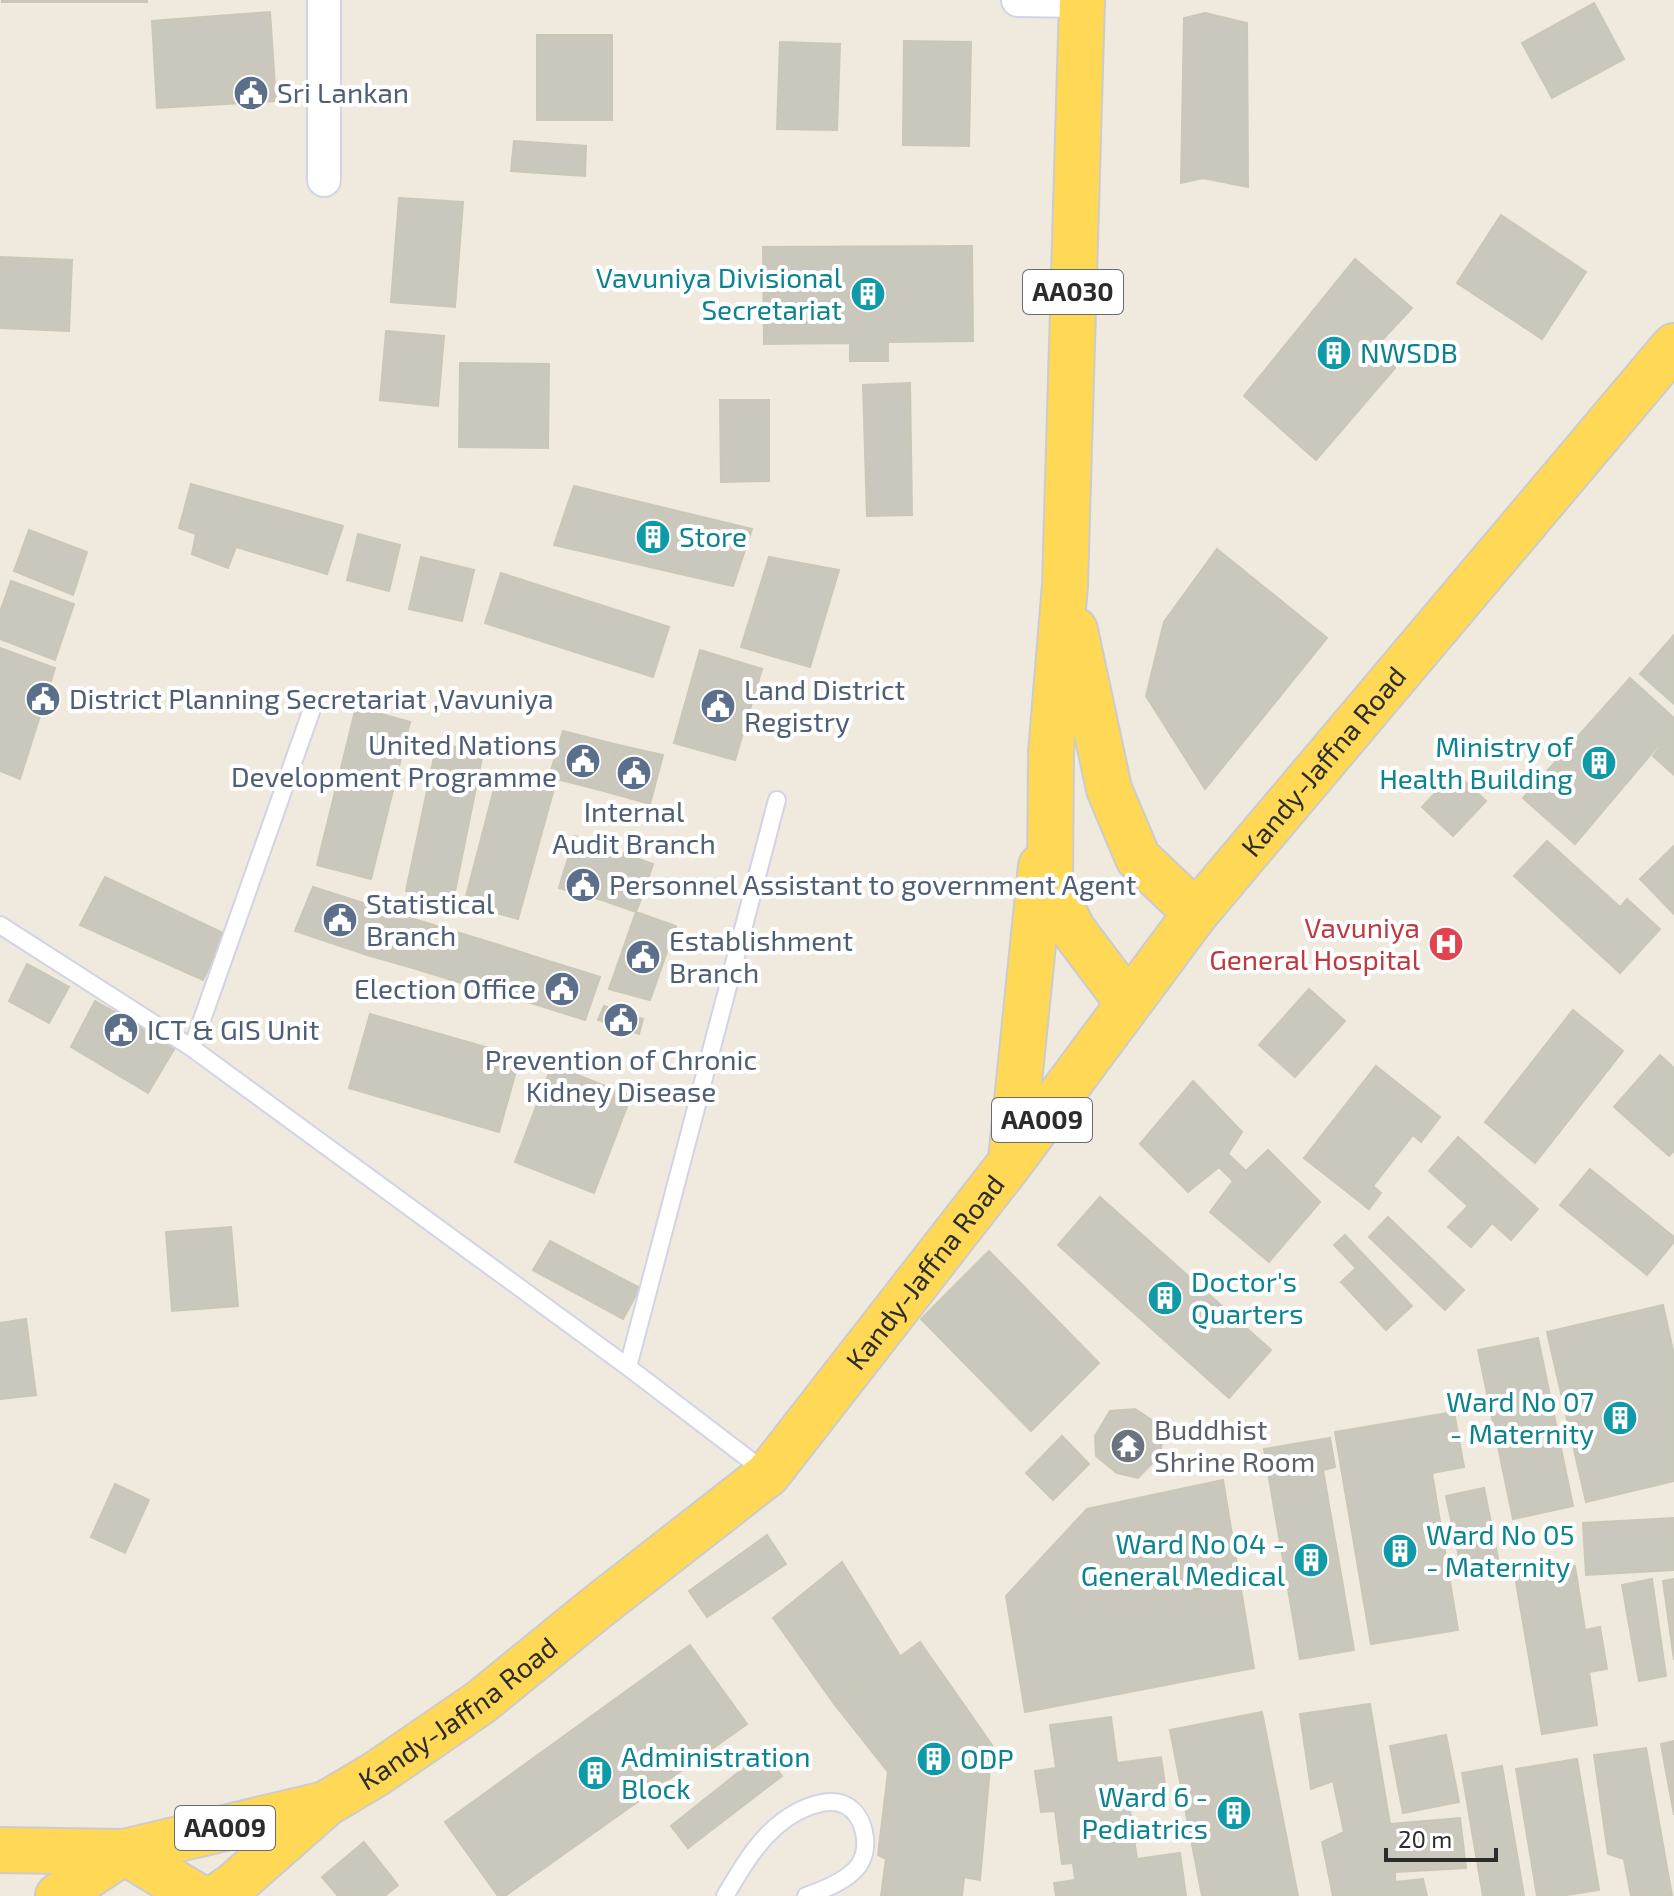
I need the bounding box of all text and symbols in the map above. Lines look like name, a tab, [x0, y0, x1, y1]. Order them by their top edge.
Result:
public building icon: Sri Lankan	[232, 74, 270, 112]
place label: Sri Lankan	[277, 75, 409, 109]
place label: Vavuniya Divisional Secretariat	[596, 260, 843, 326]
road number: AA030	[1023, 270, 1123, 314]
building icon: Vavuniya Divisional Secretariat	[849, 275, 887, 313]
building icon: NWSDB	[1315, 334, 1353, 372]
place label: NWSDB	[1360, 335, 1458, 369]
building icon: Store	[634, 518, 672, 556]
place label: Store	[679, 519, 747, 553]
street label: Kandy-Jaffna Road	[1233, 659, 1413, 863]
place label: Land District Registry	[744, 672, 905, 738]
public building icon: District Planning Secretariat ,Vavuniya	[24, 680, 62, 718]
place label: District Planning Secretariat ,Vavuniya	[69, 681, 554, 715]
public building icon: Land District Registry	[699, 687, 737, 725]
place label: United Nations Development Programme	[231, 727, 557, 793]
place label: Ministry of Health Building	[1379, 729, 1574, 795]
public building icon: United Nations Development Programme	[564, 742, 602, 780]
building icon: Ministry of Health Building	[1580, 744, 1618, 782]
public building icon: Internal Audit Branch	[615, 754, 653, 792]
place label: Internal Audit Branch	[552, 794, 716, 860]
public building icon: Personnel Assistant to government Agent	[564, 866, 602, 904]
place label: Personnel Assistant to government Agent	[609, 867, 1137, 901]
place label: Statistical Branch	[366, 886, 495, 952]
public building icon: Statistical Branch	[321, 901, 359, 939]
place label: Vavuniya General Hospital	[1209, 910, 1421, 976]
place label: Establishment Branch	[669, 923, 853, 989]
hospital icon: Vavuniya General Hospital	[1427, 925, 1465, 963]
public building icon: Establishment Branch	[624, 938, 662, 976]
public building icon: Election Office	[543, 970, 581, 1008]
place label: Election Office	[354, 971, 536, 1005]
public building icon: Prevention of Chronic Kidney Disease	[602, 1001, 640, 1039]
public building icon: ICT & GIS Unit	[102, 1011, 140, 1049]
place label: ICT & GIS Unit	[147, 1012, 319, 1046]
place label: Prevention of Chronic Kidney Disease	[485, 1042, 757, 1108]
road number: AA009	[992, 1098, 1092, 1142]
street label: Kandy-Jaffna Road	[838, 1167, 1011, 1376]
place label: Doctor's Quarters	[1191, 1264, 1303, 1330]
building icon: Doctor's Quarters	[1146, 1279, 1184, 1317]
place label: Ward No 07 - Maternity	[1446, 1384, 1594, 1450]
building icon: Ward No 07 - Maternity	[1601, 1399, 1639, 1437]
place label: Buddhist Shrine Room	[1154, 1412, 1315, 1478]
temple icon: Buddhist Shrine Room	[1109, 1427, 1147, 1465]
place label: Ward No 05 - Maternity	[1426, 1517, 1575, 1583]
place label: Ward No 04 - General Medical	[1081, 1526, 1286, 1592]
building icon: Ward No 05 - Maternity	[1381, 1532, 1419, 1570]
building icon: Ward No 04 - General Medical	[1292, 1541, 1330, 1579]
street label: Kandy-Jaffna Road	[352, 1629, 563, 1797]
place label: Administration Block	[621, 1739, 810, 1805]
building icon: ODP	[915, 1740, 953, 1778]
place label: ODP	[960, 1741, 1014, 1775]
building icon: Administration Block	[576, 1754, 614, 1792]
place label: Ward 6 - Pediatrics	[1081, 1779, 1208, 1845]
building icon: Ward 6 - Pediatrics	[1215, 1794, 1253, 1832]
road number: AA009	[175, 1806, 275, 1850]
scale bar	[1386, 1812, 1496, 1862]
text: 20 m	[1398, 1824, 1452, 1853]

